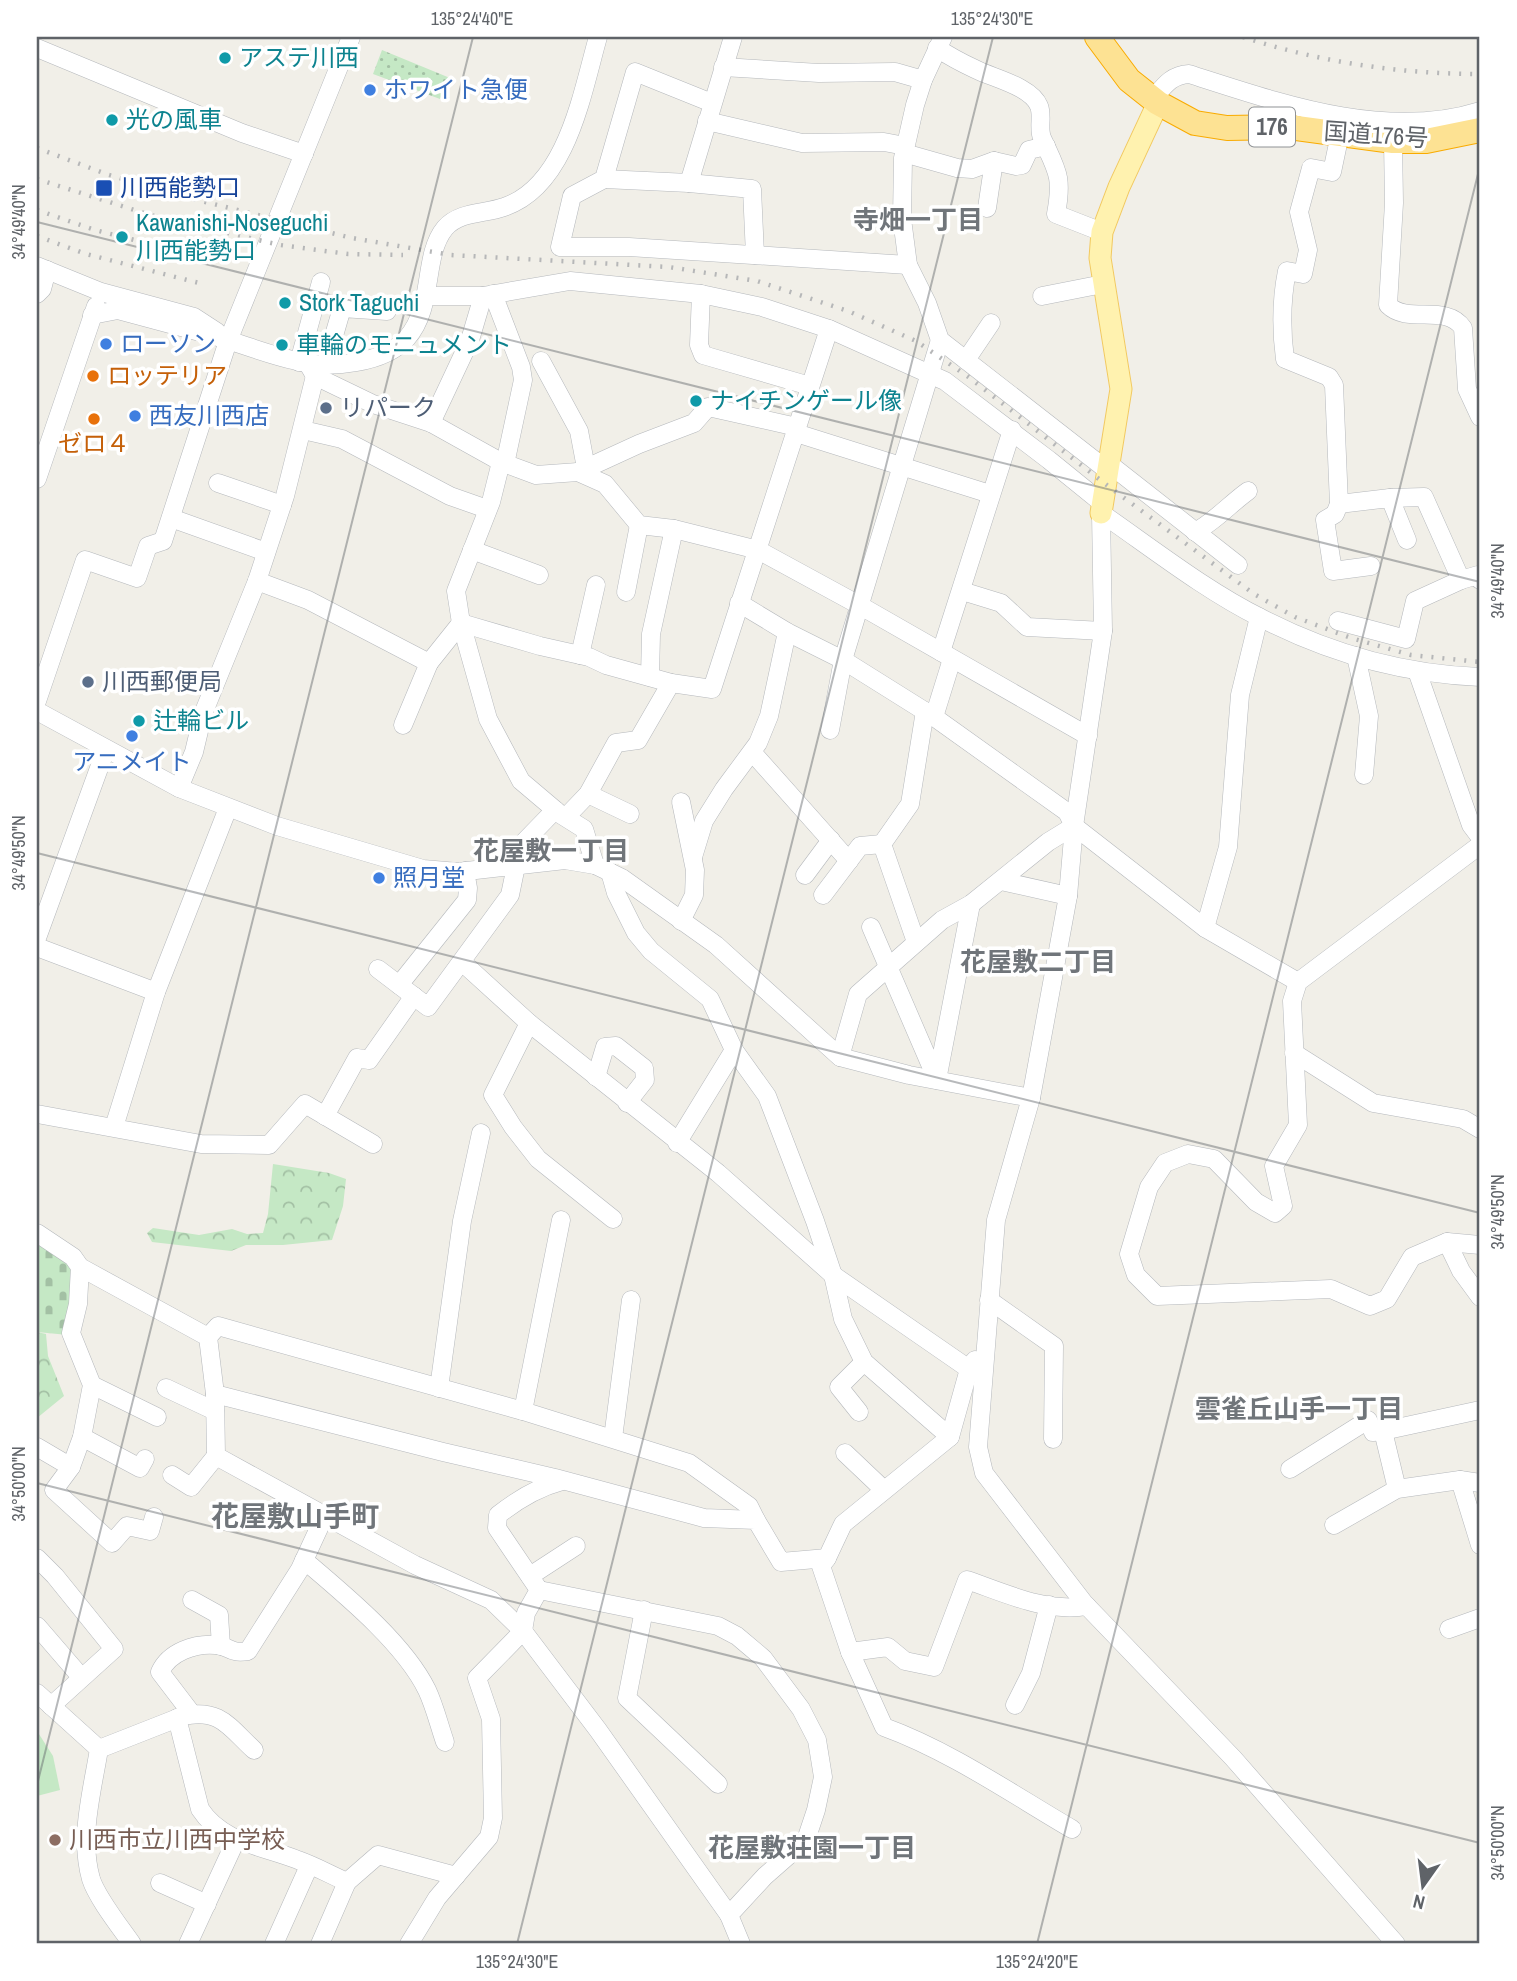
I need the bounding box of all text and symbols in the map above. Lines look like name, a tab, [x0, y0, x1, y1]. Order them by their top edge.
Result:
text: 135°24'40"E	[431, 6, 513, 31]
text: 135°24'30"E	[951, 6, 1033, 31]
place label: アステ川西	[239, 41, 359, 73]
marker: アステ川西	[217, 50, 233, 66]
place label: ホワイト急便	[384, 73, 528, 105]
marker: ホワイト急便	[362, 82, 378, 98]
place label: 光の風車	[126, 103, 222, 135]
road number: 176	[1249, 108, 1295, 146]
marker: 光の風車	[104, 112, 120, 128]
street label: 国道176号	[1323, 114, 1429, 154]
place label: 川西能勢口	[120, 171, 240, 203]
marker: 川西能勢口	[94, 178, 114, 198]
text: 34°49'40"N	[6, 184, 31, 260]
district label: 寺畑一丁目	[853, 202, 983, 237]
place label: Kawanishi-Noseguchi 川西能勢口	[136, 206, 329, 266]
marker: Kawanishi-Noseguchi 川西能勢口	[114, 229, 130, 245]
place label: Stork Taguchi	[299, 286, 419, 318]
marker: Stork Taguchi	[277, 295, 293, 311]
place label: ローソン	[120, 327, 216, 359]
place label: 車輪のモニュメント	[296, 328, 512, 360]
marker: ローソン	[98, 336, 114, 352]
marker: 車輪のモニュメント	[274, 337, 290, 353]
place label: ロッテリア	[107, 359, 227, 391]
marker: ロッテリア	[85, 368, 101, 384]
place label: ナイチンゲール像	[710, 384, 902, 416]
place label: リパーク	[340, 391, 436, 423]
marker: ナイチンゲール像	[688, 393, 704, 409]
place label: 西友川西店	[149, 399, 269, 431]
marker: リパーク	[318, 400, 334, 416]
marker: 西友川西店	[127, 408, 143, 424]
marker: ゼロ４	[86, 411, 102, 427]
place label: ゼロ４	[58, 427, 130, 459]
text: 34°49'40"N	[1485, 543, 1510, 619]
place label: 川西郵便局	[102, 665, 222, 697]
marker: 川西郵便局	[80, 674, 96, 690]
place label: 辻輪ビル	[153, 704, 249, 736]
marker: 辻輪ビル	[131, 713, 147, 729]
marker: アニメイト	[124, 728, 140, 744]
place label: アニメイト	[72, 745, 192, 777]
text: 34°49'50"N	[6, 815, 31, 891]
district label: 花屋敷一丁目	[473, 833, 629, 868]
place label: 照月堂	[393, 861, 465, 893]
marker: 照月堂	[371, 870, 387, 886]
district label: 花屋敷二丁目	[960, 944, 1116, 979]
text: 34°49'50"N	[1485, 1174, 1510, 1250]
district label: 雲雀丘山手一丁目	[1195, 1391, 1403, 1426]
text: 34°50'00"N	[6, 1446, 31, 1522]
district label: 花屋敷山手町	[211, 1497, 379, 1535]
text: 34°50'00"N	[1485, 1805, 1510, 1881]
place label: 川西市立川西中学校	[69, 1823, 285, 1855]
district label: 花屋敷荘園一丁目	[708, 1830, 916, 1865]
marker: 川西市立川西中学校	[47, 1832, 63, 1848]
north arrow	[1388, 1852, 1458, 1922]
text: N	[1410, 1889, 1427, 1916]
text: 135°24'30"E	[476, 1949, 558, 1974]
text: 135°24'20"E	[996, 1949, 1078, 1974]

